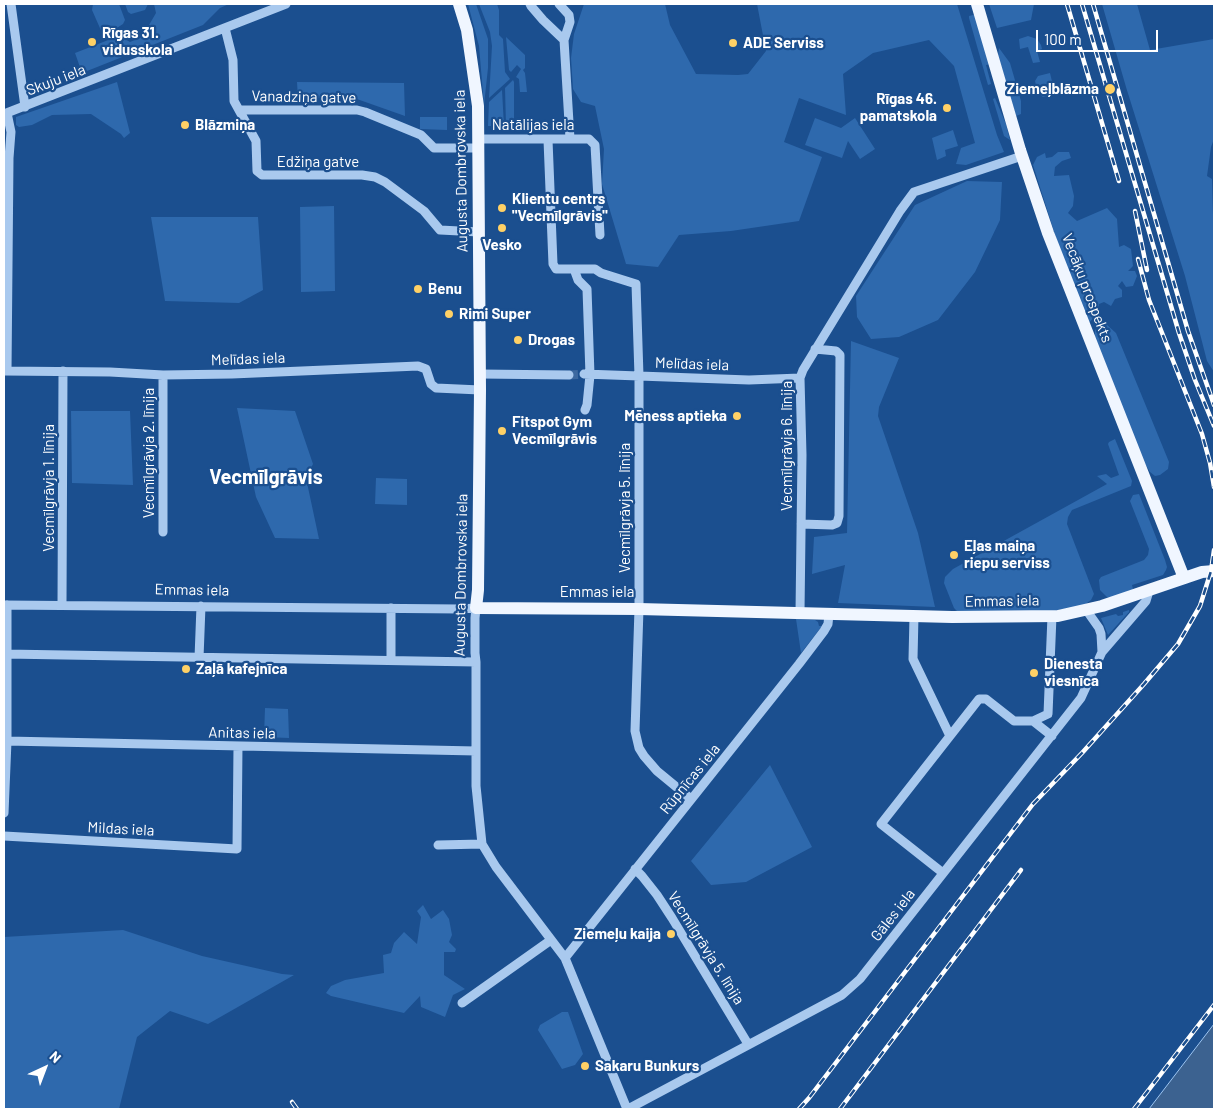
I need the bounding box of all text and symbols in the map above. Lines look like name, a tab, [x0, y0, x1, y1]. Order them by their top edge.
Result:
scale bar	[1038, 20, 1160, 52]
place label: Rīgas 31. vidusskola	[102, 24, 172, 59]
text: 100 m	[1044, 30, 1082, 48]
place label: ADE Serviss	[743, 34, 824, 52]
marker: Rīgas 31. vidusskola	[86, 36, 98, 48]
marker: ADE Serviss	[727, 37, 739, 49]
street label: Skuju iela	[24, 60, 88, 100]
place label: Ziemeļblāzma	[1007, 80, 1099, 98]
marker: Ziemeļblāzma	[1103, 82, 1117, 96]
street label: Vanadziņa gatve	[251, 87, 357, 107]
street label: Augusta Dombrovska iela	[451, 90, 471, 252]
place label: Rīgas 46. pamatskola	[860, 90, 937, 125]
marker: Rīgas 46. pamatskola	[941, 102, 953, 114]
place label: Blāzmiņa	[195, 116, 255, 134]
street label: Natālijas iela	[492, 116, 574, 134]
marker: Blāzmiņa	[179, 119, 191, 131]
street label: Edžiņa gatve	[277, 153, 359, 171]
place label: Klientu centrs "Vecmīlgrāvis"	[512, 190, 608, 225]
marker: Klientu centrs "Vecmīlgrāvis"	[496, 202, 508, 214]
marker: Vesko	[496, 222, 508, 234]
street label: Vecāķu prospekts	[1058, 231, 1116, 345]
place label: Vesko	[482, 236, 522, 254]
place label: Benu	[428, 280, 462, 298]
marker: Benu	[412, 283, 424, 295]
place label: Rimi Super	[459, 305, 531, 323]
marker: Rimi Super	[443, 308, 455, 320]
place label: Drogas	[528, 331, 575, 349]
marker: Drogas	[512, 334, 524, 346]
street label: Melīdas iela	[211, 349, 285, 369]
street label: Melīdas iela	[655, 354, 729, 374]
street label: Vecmīlgrāvja 6. līnija	[778, 381, 796, 511]
street label: Vecmīlgrāvja 2. līnija	[140, 388, 158, 518]
place label: Mēness aptieka	[624, 407, 727, 425]
marker: Mēness aptieka	[731, 410, 743, 422]
place label: Fitspot Gym Vecmīlgrāvis	[512, 413, 597, 448]
street label: Vecmīlgrāvja 1. līnija	[40, 424, 58, 552]
marker: Fitspot Gym Vecmīlgrāvis	[496, 425, 508, 437]
street label: Vecmīlgrāvja 5. līnija	[616, 443, 634, 573]
district label: Vecmīlgrāvis	[209, 465, 323, 489]
street label: Augusta Dombrovska iela	[451, 494, 471, 656]
place label: Eļas maiņa riepu serviss	[964, 537, 1050, 572]
marker: Eļas maiņa riepu serviss	[948, 549, 960, 561]
street label: Emmas iela	[154, 580, 230, 600]
street label: Emmas iela	[560, 583, 634, 601]
street label: Emmas iela	[964, 591, 1040, 611]
place label: Dienesta viesnīca	[1044, 655, 1103, 690]
place label: Zaļā kafejnīca	[196, 660, 287, 678]
marker: Zaļā kafejnīca	[180, 663, 192, 675]
marker: Dienesta viesnīca	[1028, 667, 1040, 679]
street label: Anitas iela	[208, 723, 276, 743]
street label: Rūpnīcas iela	[656, 740, 724, 818]
street label: Mildas iela	[87, 818, 155, 840]
street label: Gāles iela	[867, 885, 919, 945]
street label: Vecmīlgrāvja 5. līnija	[664, 888, 748, 1008]
place label: Ziemeļu kaija	[574, 925, 661, 943]
marker: Ziemeļu kaija	[665, 928, 677, 940]
north arrow	[20, 1043, 70, 1093]
text: N	[46, 1047, 65, 1066]
place label: Sakaru Bunkurs	[595, 1057, 699, 1075]
marker: Sakaru Bunkurs	[579, 1060, 591, 1072]

